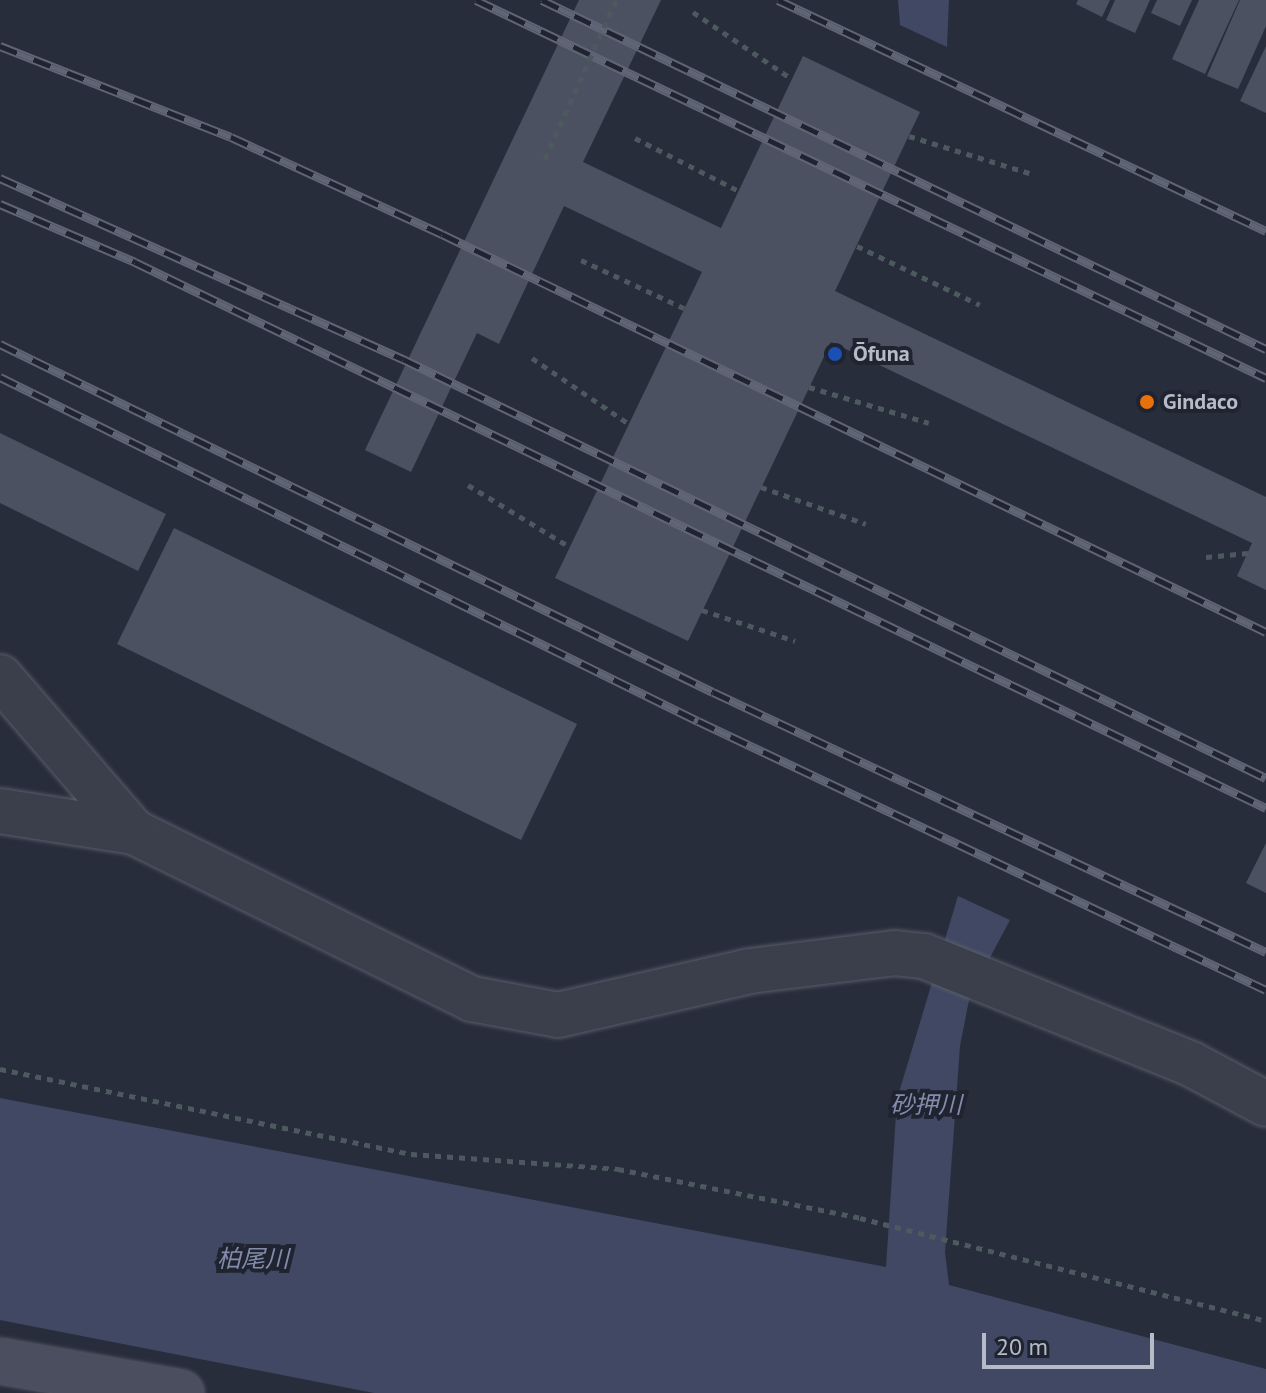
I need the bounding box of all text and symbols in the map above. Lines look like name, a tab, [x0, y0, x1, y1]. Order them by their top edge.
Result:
place label: Ōfuna	[853, 341, 910, 367]
marker: Ōfuna	[824, 343, 846, 365]
place label: Gindaco	[1163, 389, 1238, 415]
marker: Gindaco	[1138, 393, 1156, 411]
water label: 砂押川	[890, 1091, 962, 1119]
water label: 柏尾川	[217, 1245, 289, 1273]
scale bar	[986, 1317, 1158, 1367]
text: 20 m	[996, 1331, 1048, 1362]

